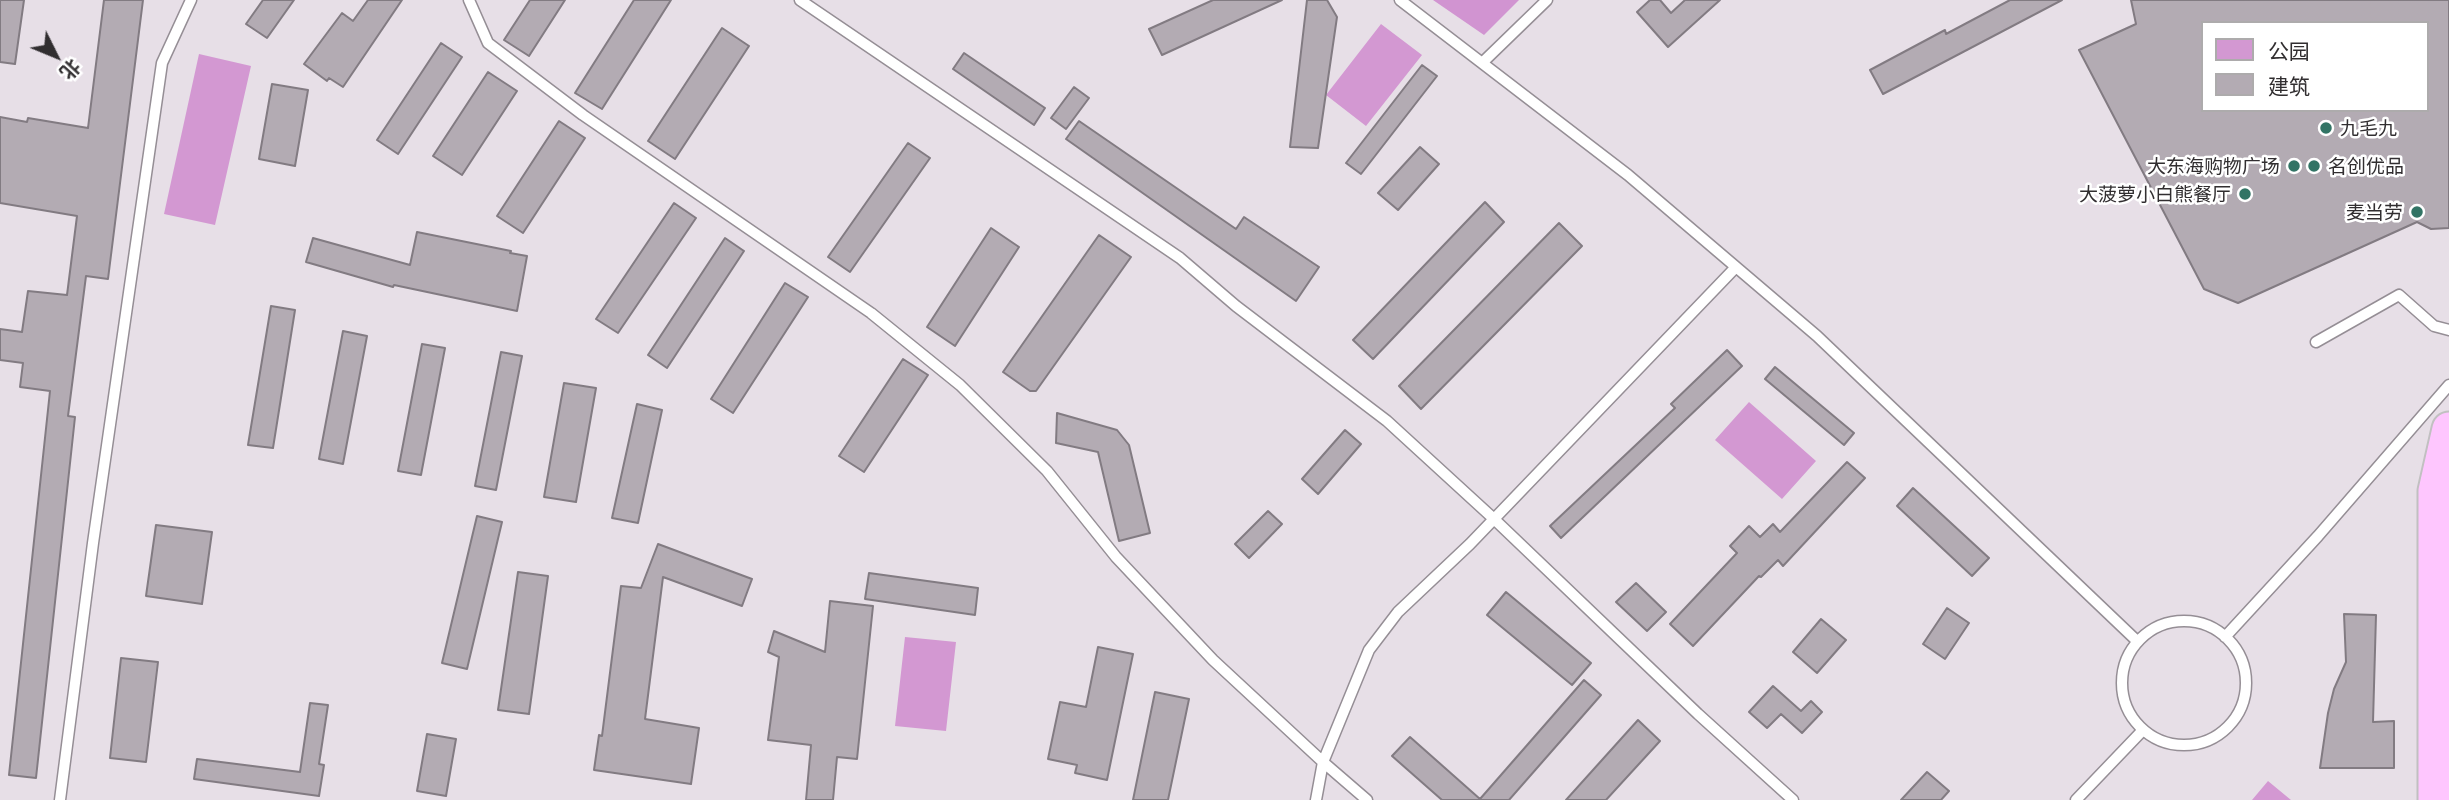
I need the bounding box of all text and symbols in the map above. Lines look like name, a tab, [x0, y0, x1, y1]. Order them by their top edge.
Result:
north arrow	[21, 21, 91, 91]
legend	[2200, 21, 2428, 112]
text: 公园	[2268, 35, 2310, 65]
text: 北	[55, 54, 88, 87]
text: 建筑	[2268, 70, 2310, 100]
place label: 九毛九	[2340, 117, 2397, 139]
marker: 九毛九	[2318, 120, 2334, 136]
place label: 大东海购物广场	[2147, 155, 2280, 177]
place label: 名创优品	[2328, 155, 2404, 177]
marker: 大东海购物广场	[2286, 158, 2302, 174]
marker: 名创优品	[2306, 158, 2322, 174]
place label: 大菠萝小白熊餐厅	[2079, 183, 2231, 205]
marker: 大菠萝小白熊餐厅	[2237, 186, 2253, 202]
place label: 麦当劳	[2346, 201, 2403, 223]
marker: 麦当劳	[2409, 204, 2425, 220]

